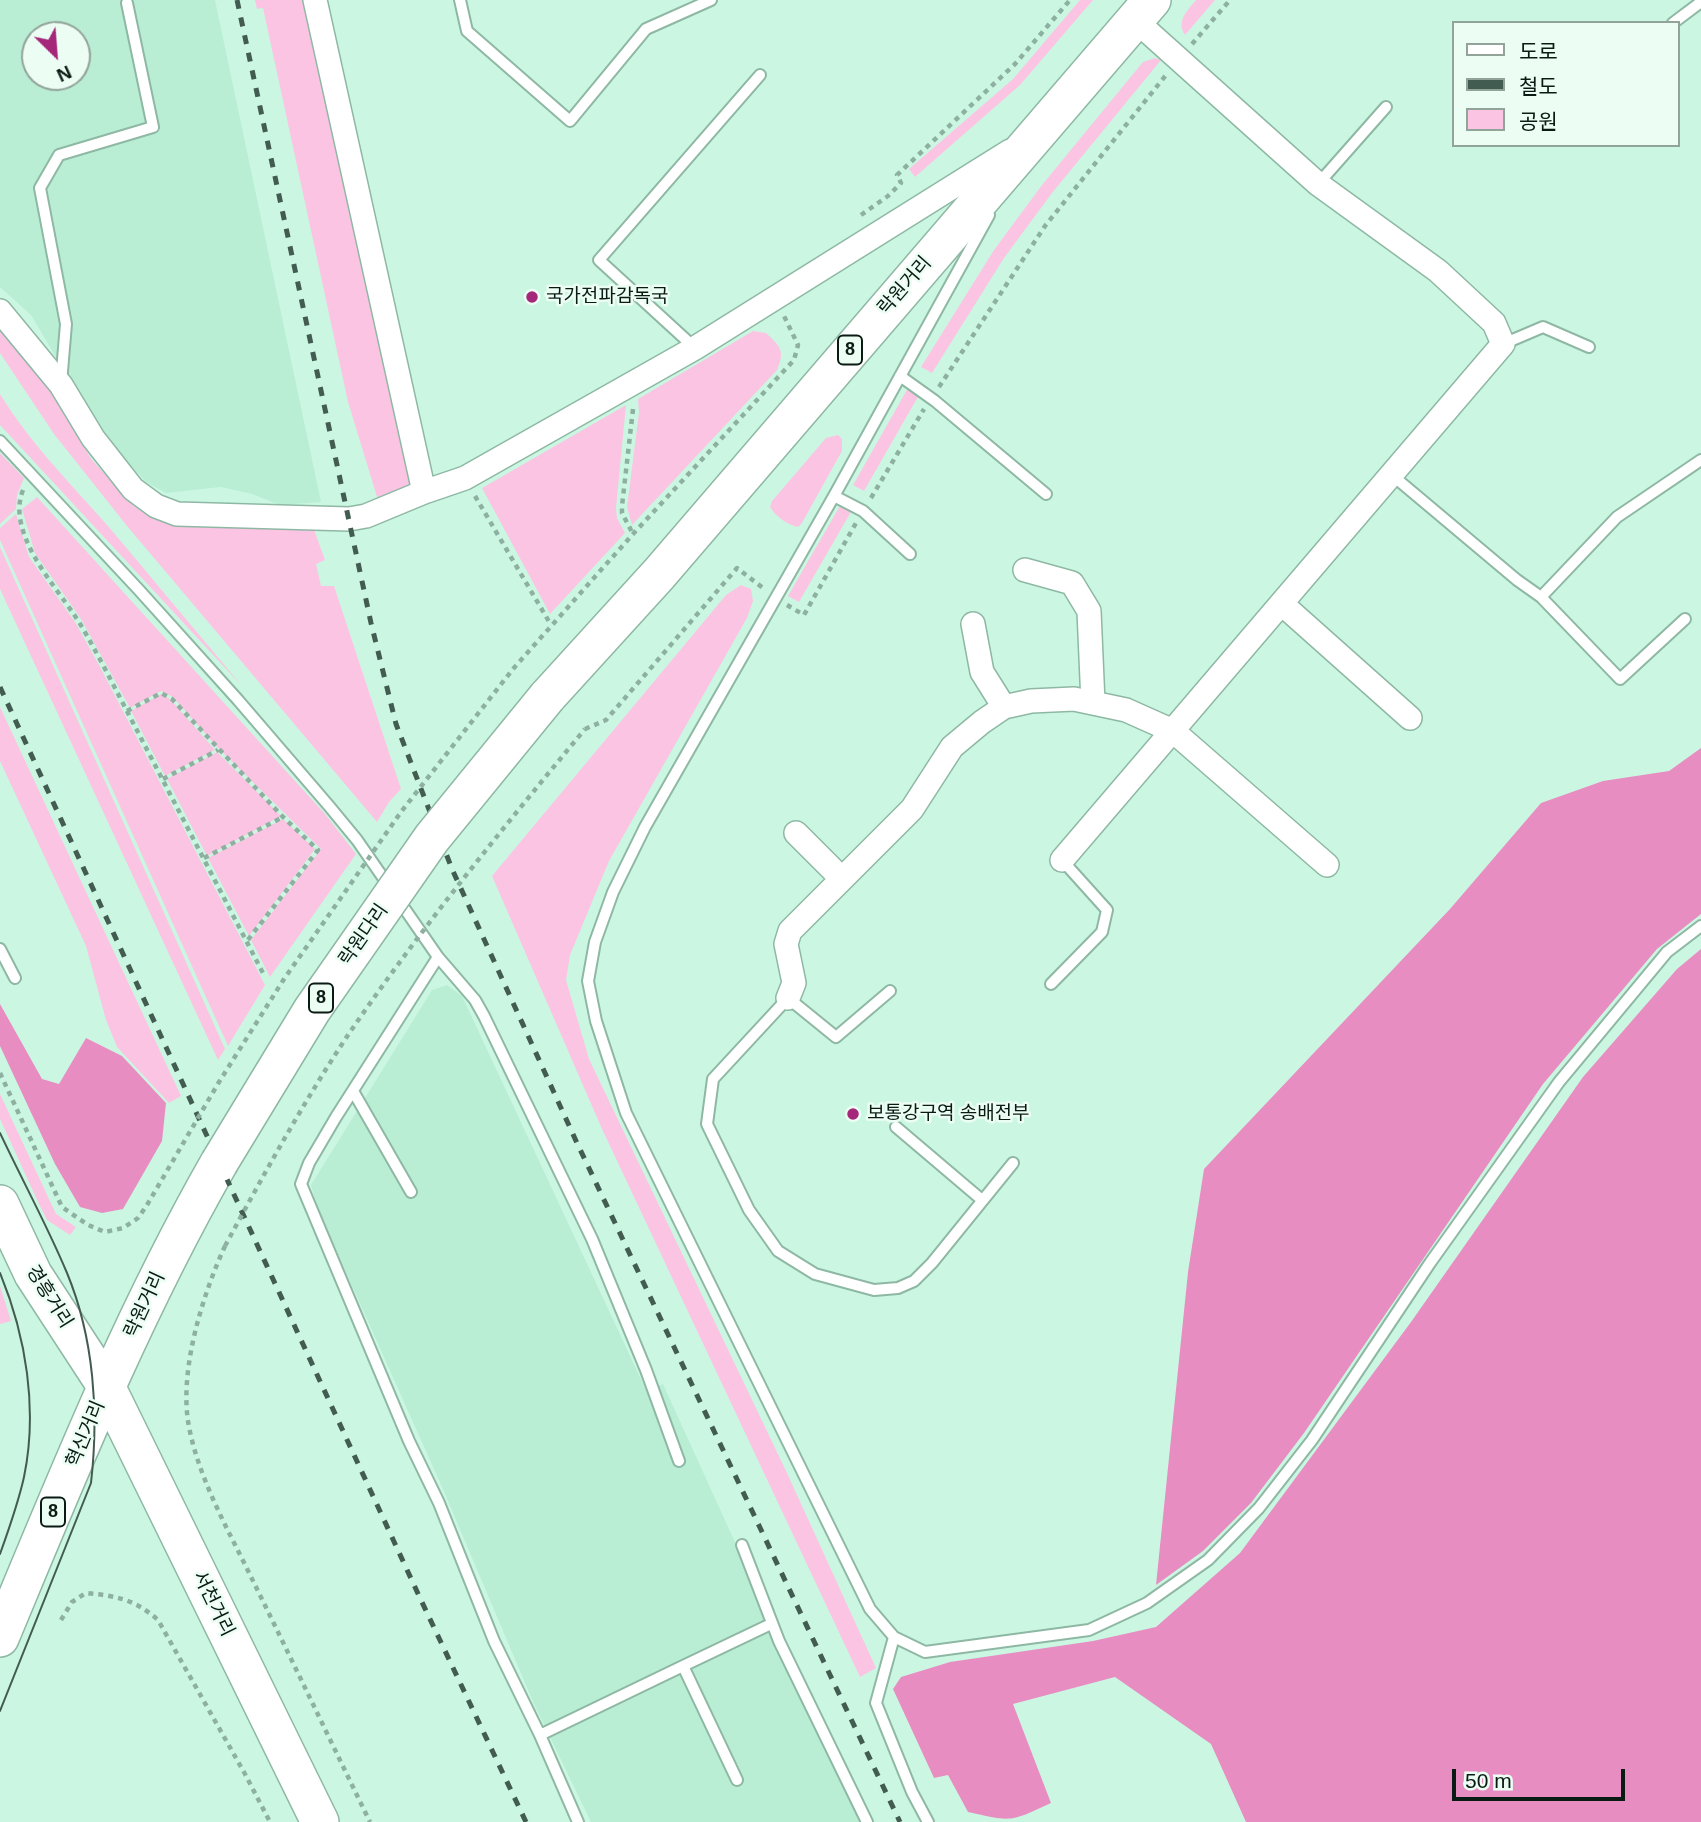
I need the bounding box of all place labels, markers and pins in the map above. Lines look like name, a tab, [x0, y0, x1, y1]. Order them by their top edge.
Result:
place label: 국가전파감독국	[546, 286, 668, 308]
marker: 국가전파감독국	[524, 289, 540, 305]
place label: 보통강구역 송배전부	[867, 1103, 1030, 1125]
marker: 보통강구역 송배전부	[845, 1106, 861, 1122]

